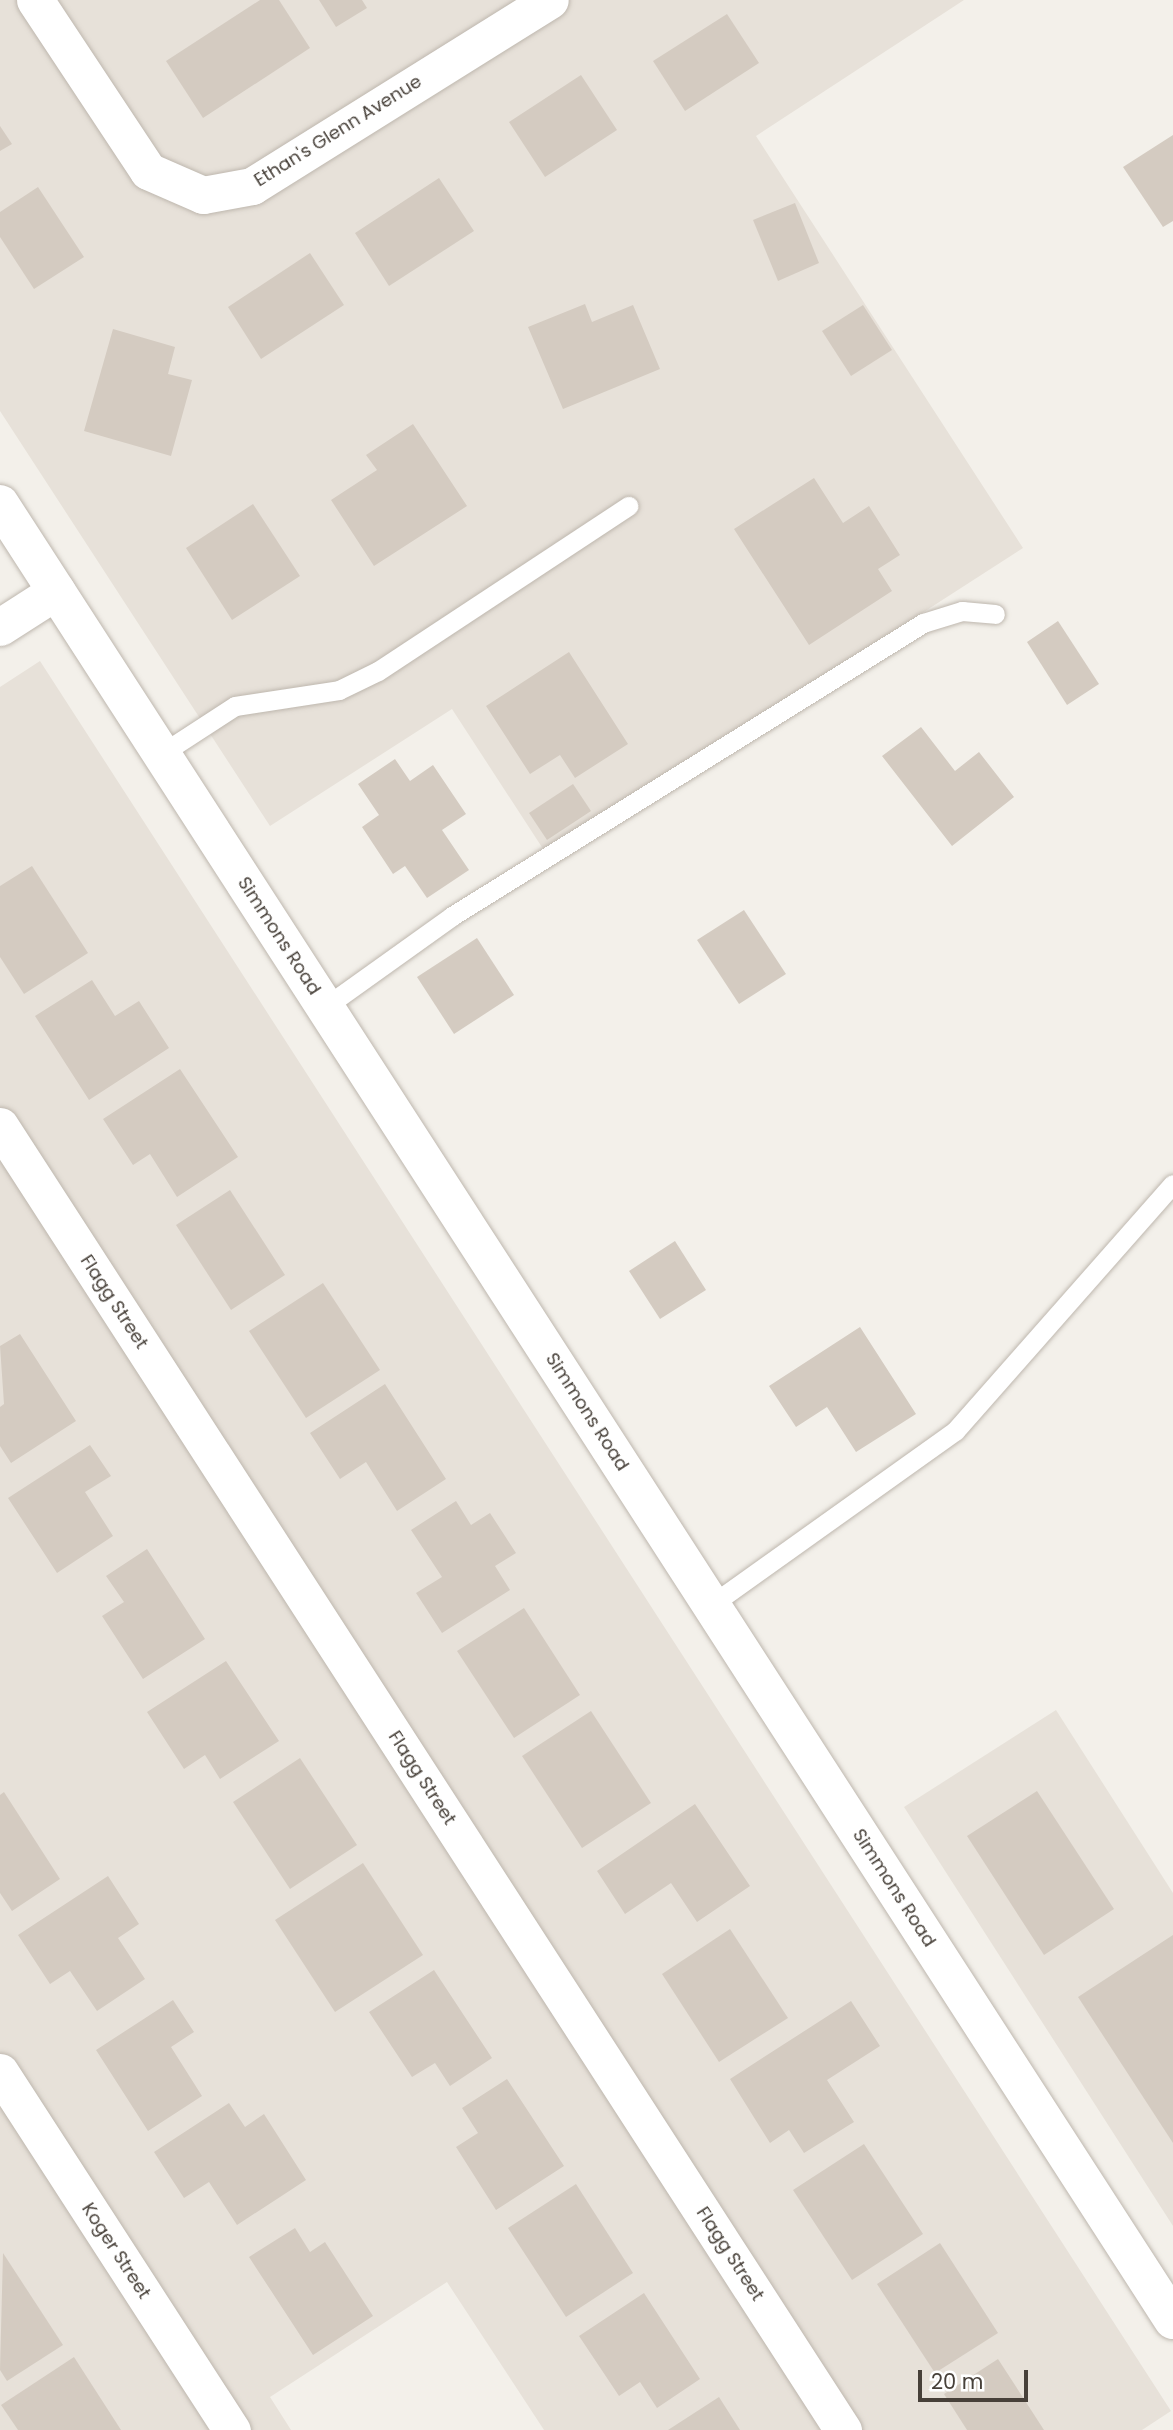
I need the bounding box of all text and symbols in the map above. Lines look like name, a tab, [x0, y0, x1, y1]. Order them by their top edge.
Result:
street label: Ethan's Glenn Avenue	[250, 71, 426, 191]
street label: Simmons Road	[233, 873, 325, 999]
street label: Flagg Street	[76, 1251, 152, 1353]
street label: Simmons Road	[541, 1349, 633, 1475]
street label: Flagg Street	[384, 1727, 460, 1829]
street label: Simmons Road	[848, 1825, 940, 1951]
street label: Koger Street	[77, 2199, 155, 2303]
street label: Flagg Street	[692, 2203, 768, 2305]
scale bar	[921, 2356, 1031, 2400]
text: 20 m	[931, 2367, 984, 2396]

